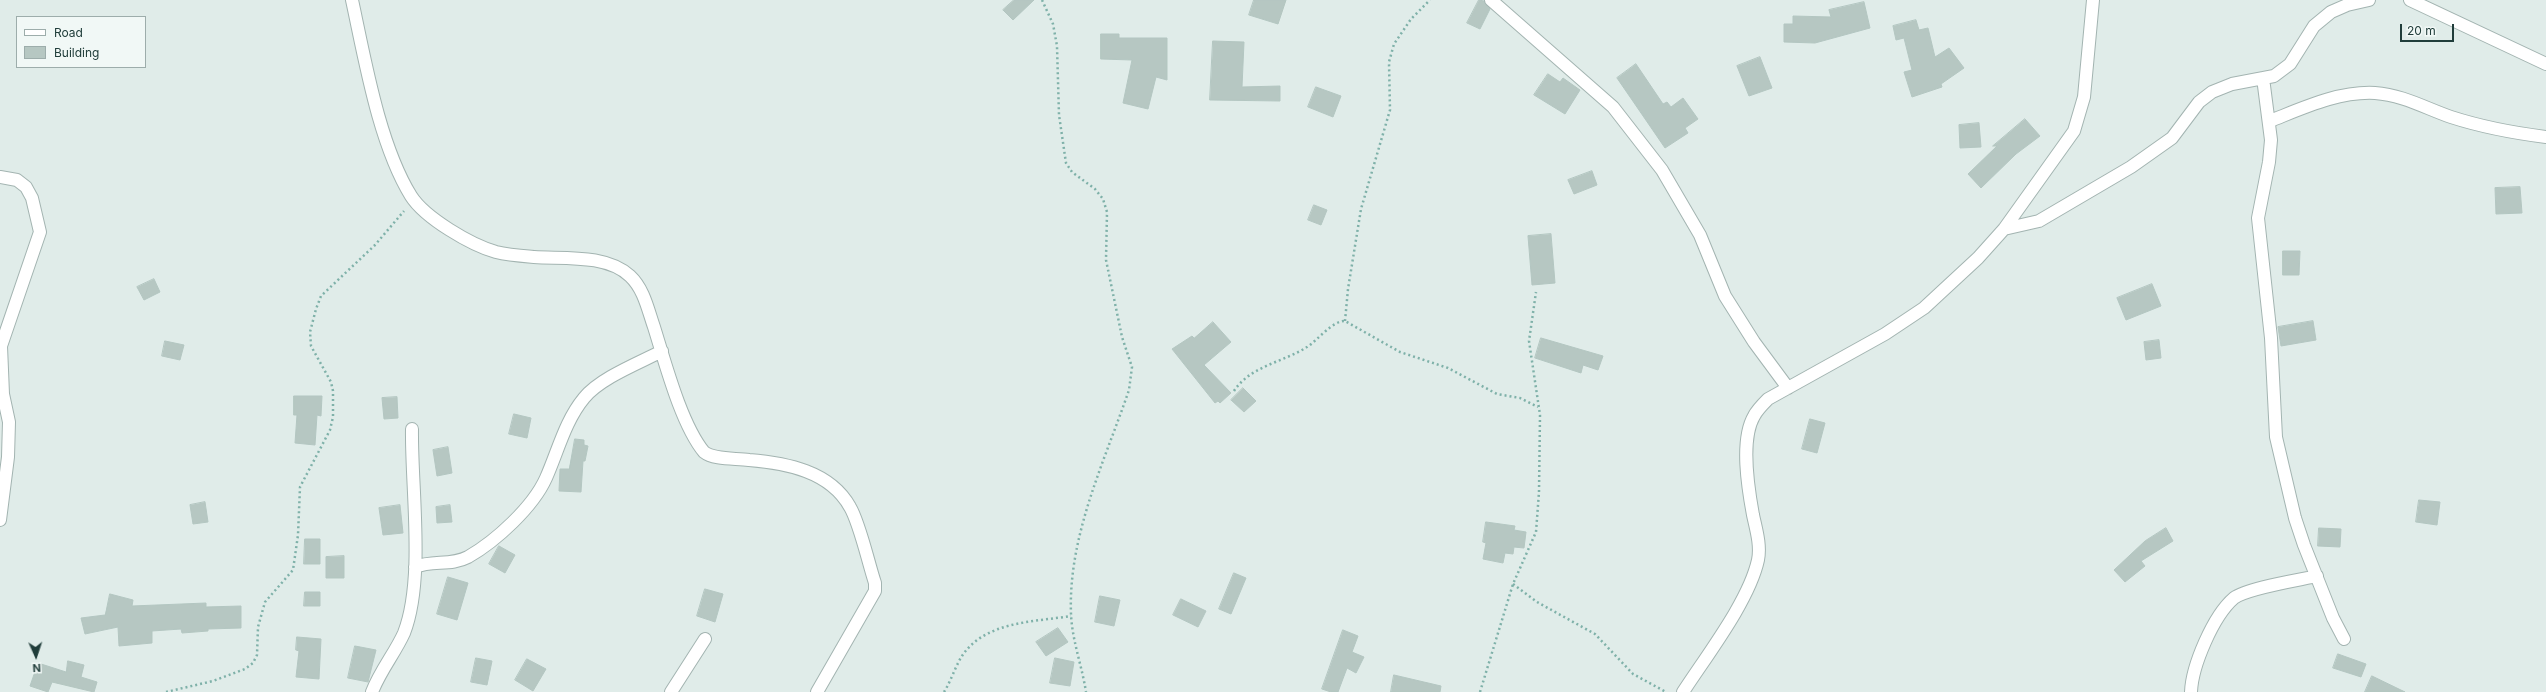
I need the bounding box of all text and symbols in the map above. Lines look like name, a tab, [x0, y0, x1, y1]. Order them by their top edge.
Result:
legend	[16, 16, 146, 68]
scale bar	[2402, 16, 2456, 42]
text: 20 m	[2407, 23, 2436, 38]
text: Road	[54, 25, 83, 40]
text: Building	[54, 45, 99, 60]
north arrow	[16, 636, 56, 676]
text: N	[32, 661, 41, 675]

